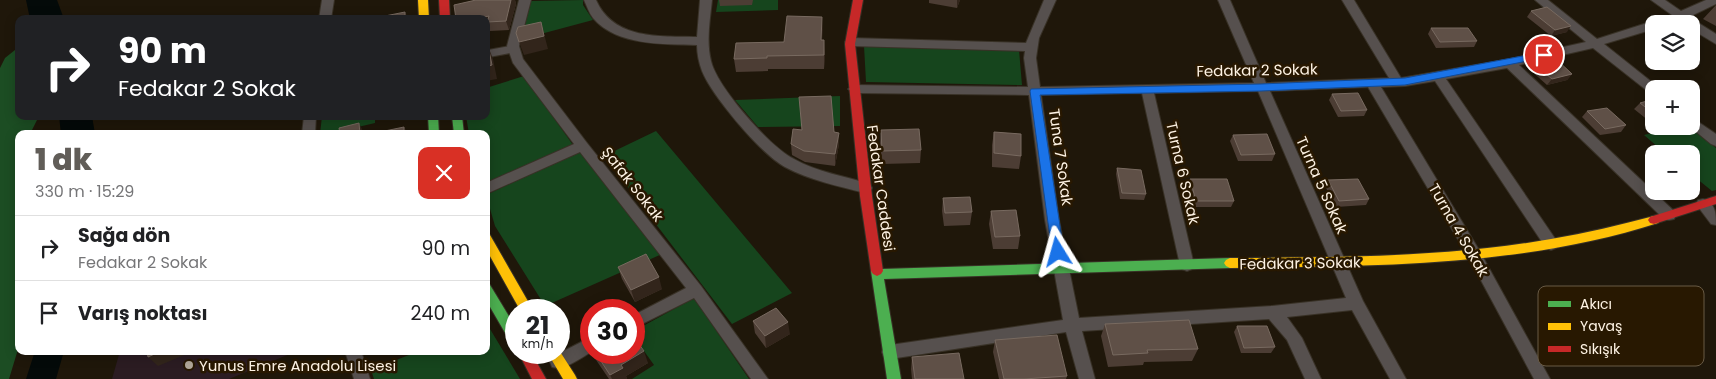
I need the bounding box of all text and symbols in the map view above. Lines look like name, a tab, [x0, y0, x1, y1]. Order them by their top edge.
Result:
map controls	[1645, 15, 1700, 200]
button: layers	[1645, 15, 1700, 70]
text: 90 m	[118, 26, 207, 75]
pin	[1523, 34, 1565, 76]
icon: right	[35, 35, 100, 100]
icon: arrive	[1530, 41, 1558, 69]
street label: Fedakar 2 Sokak	[1196, 58, 1318, 82]
text: Fedakar 2 Sokak	[118, 73, 296, 104]
button: +	[1645, 80, 1700, 135]
street label: Tuna 7 Sokak	[1044, 107, 1078, 207]
street label: Turna 6 Sokak	[1161, 120, 1205, 227]
street label: Fedakar Caddesi	[862, 123, 900, 253]
street label: Turna 5 Sokak	[1291, 133, 1353, 237]
text: 1 dk	[35, 138, 92, 181]
street label: Şafak Sokak	[597, 142, 669, 226]
button: −	[1645, 145, 1700, 200]
button: close	[418, 147, 470, 199]
text: 330 m · 15:29	[35, 180, 134, 203]
street label: Turna 4 Sokak	[1424, 180, 1494, 281]
text: Sağa dön	[78, 222, 170, 249]
position arrow	[1031, 225, 1083, 277]
icon: right	[35, 234, 63, 262]
text: 90 m	[421, 235, 470, 262]
text: Fedakar 2 Sokak	[78, 251, 207, 274]
street label: Fedakar 3 Sokak	[1239, 251, 1361, 275]
legend	[1538, 286, 1704, 366]
text: Akıcı	[1580, 294, 1612, 314]
icon: arrive	[35, 299, 63, 327]
speed limit sign: 30	[580, 299, 645, 364]
text: Varış noktası	[78, 300, 208, 327]
text: 240 m	[411, 300, 470, 327]
text: 21	[526, 308, 549, 343]
text: Yavaş	[1580, 316, 1622, 336]
text: km/h	[522, 335, 553, 352]
text: Sıkışık	[1580, 339, 1621, 359]
place label: Yunus Emre Anadolu Lisesi	[199, 355, 396, 376]
marker: Yunus Emre Anadolu Lisesi	[183, 359, 195, 371]

